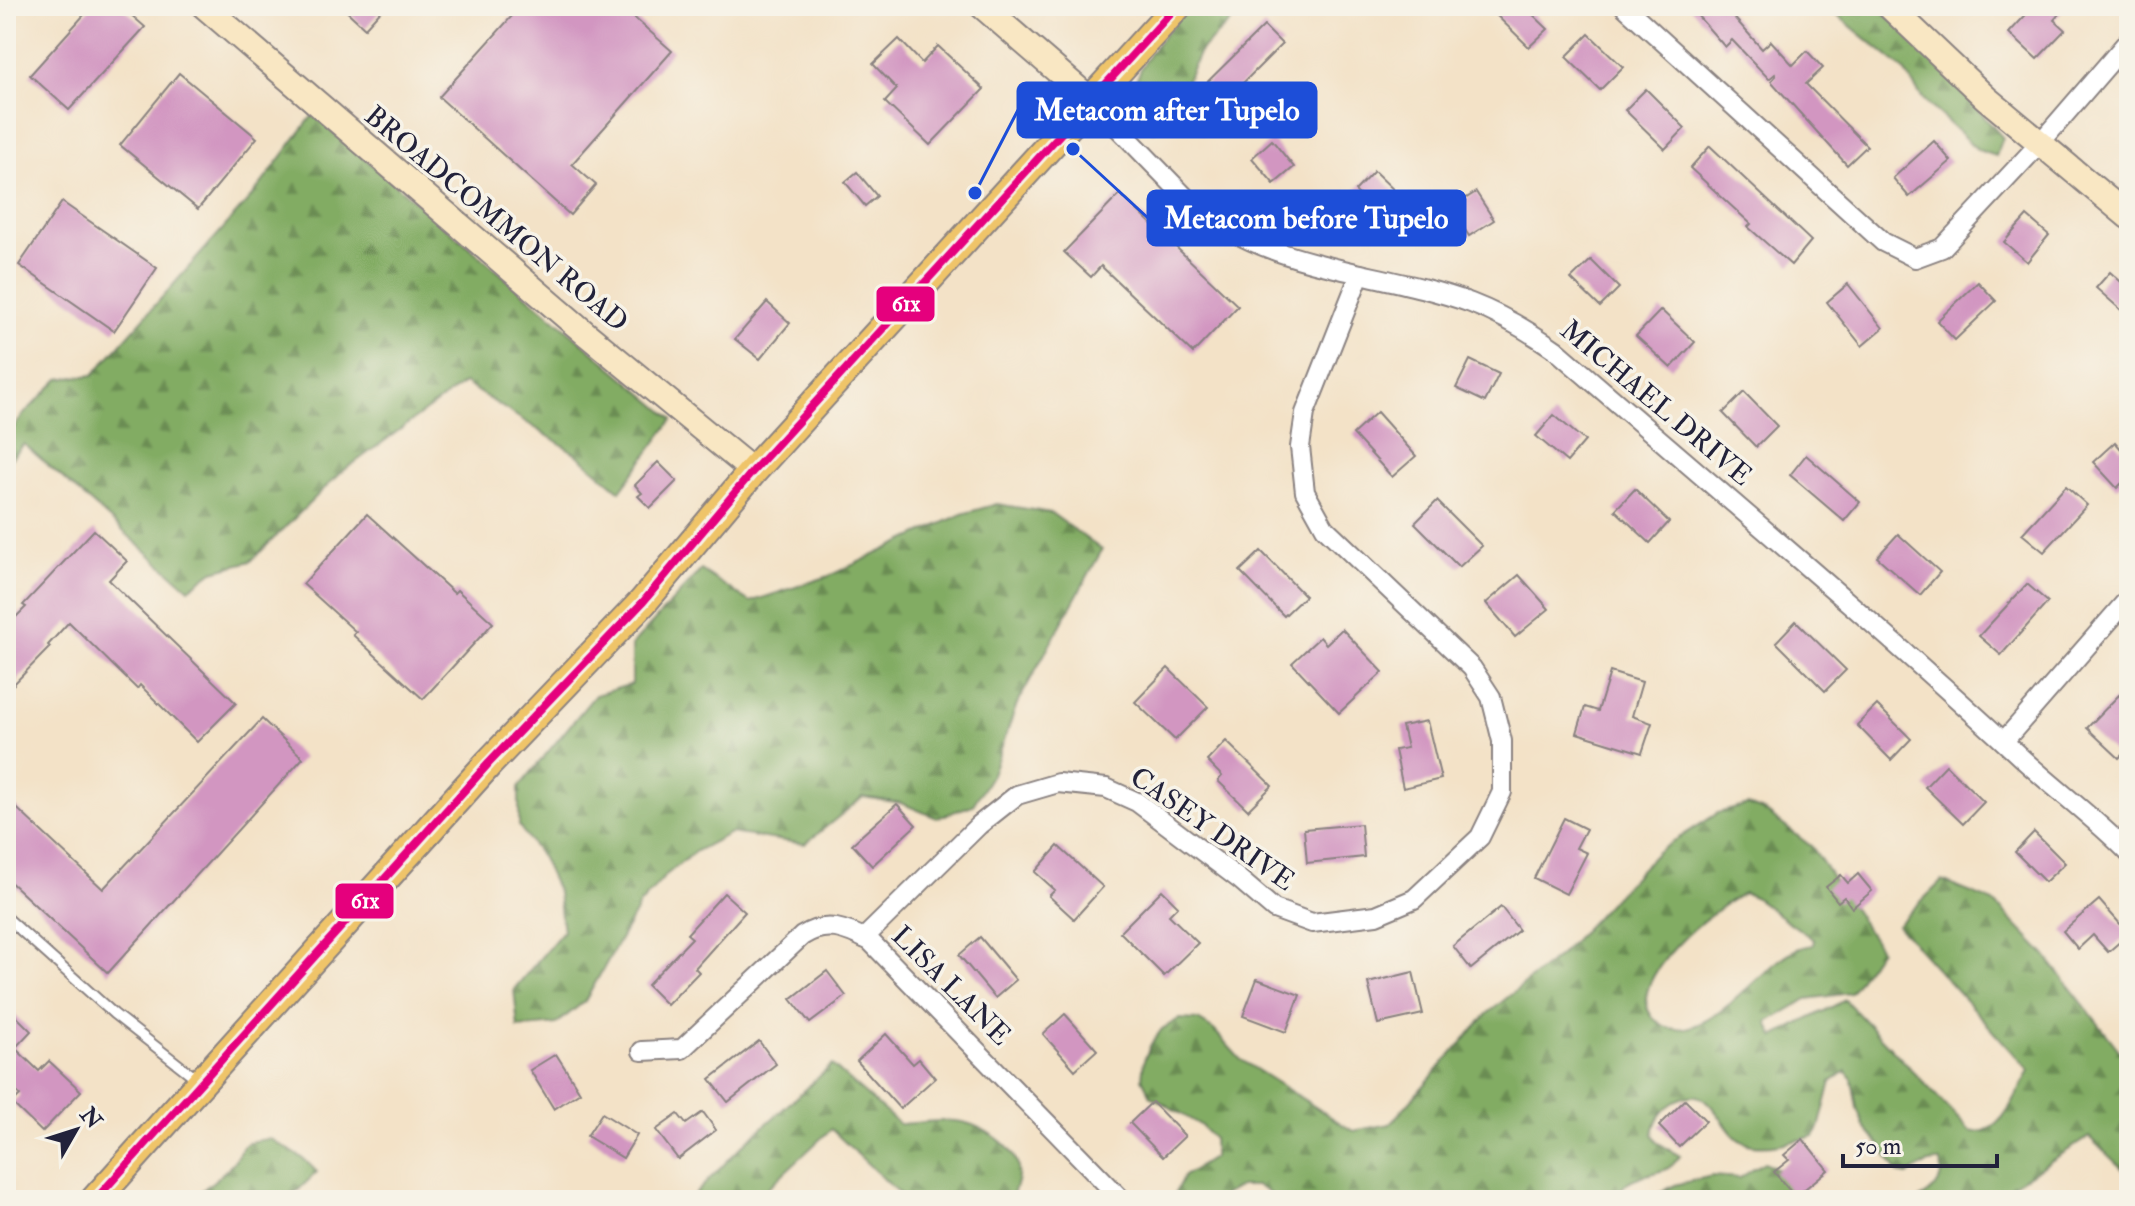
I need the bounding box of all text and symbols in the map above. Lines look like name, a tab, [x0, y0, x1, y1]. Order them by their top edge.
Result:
callout: Metacom after Tupelo	[1018, 83, 1316, 137]
text: Metacom after Tupelo	[1033, 92, 1300, 129]
street label: BROADCOMMON ROAD	[357, 99, 635, 340]
callout: Metacom before Tupelo	[1148, 191, 1465, 245]
text: Metacom before Tupelo	[1163, 200, 1448, 237]
line badge: 61x	[875, 285, 936, 323]
text: 61x	[892, 290, 921, 318]
street label: MICHAEL DRIVE	[1553, 313, 1759, 494]
street label: CASEY DRIVE	[1123, 760, 1301, 899]
line badge: 61x	[334, 882, 395, 920]
text: 61x	[351, 887, 380, 915]
street label: LISA LANE	[884, 919, 1018, 1053]
north arrow	[36, 1090, 116, 1170]
text: N	[73, 1101, 108, 1135]
scale bar	[1843, 1118, 1997, 1168]
text: 50 m	[1855, 1131, 1902, 1162]

